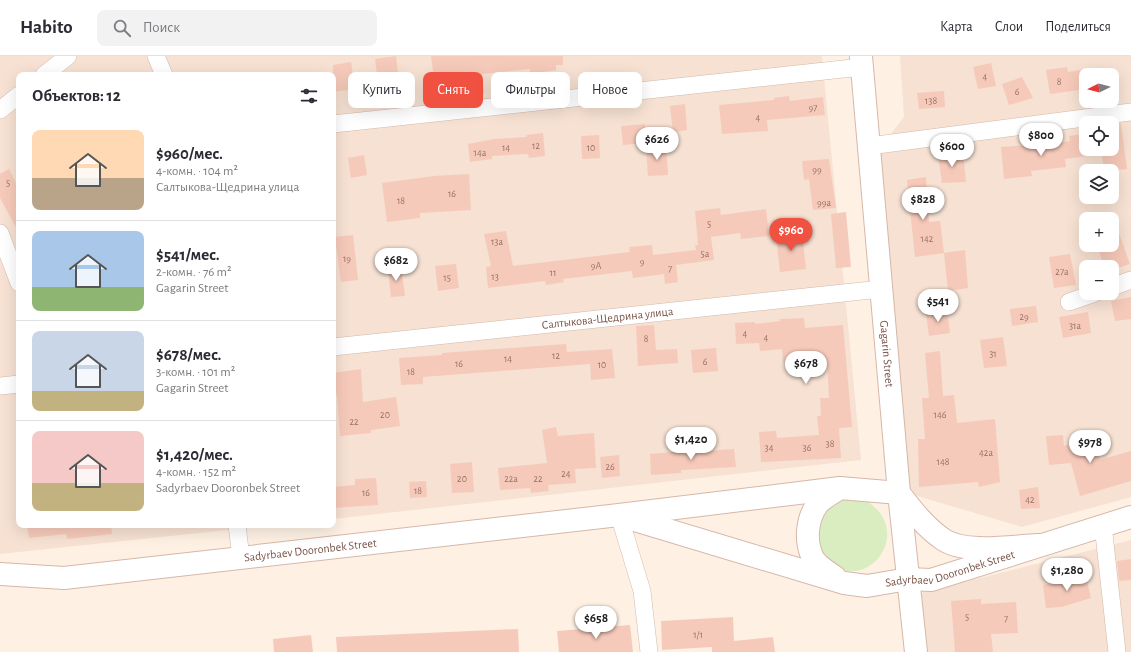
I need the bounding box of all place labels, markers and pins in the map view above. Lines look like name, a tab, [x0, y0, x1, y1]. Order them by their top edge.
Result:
pin: $800	[1017, 123, 1065, 157]
pin: $626	[633, 127, 681, 161]
pin: $600	[928, 134, 976, 168]
pin: $828	[899, 187, 947, 221]
pin: $960	[767, 218, 815, 252]
pin: $682	[372, 248, 420, 282]
pin: $541	[914, 289, 962, 323]
pin: $678	[782, 351, 830, 385]
pin: $1,420	[658, 427, 724, 461]
pin: $978	[1066, 430, 1114, 464]
pin: $1,280	[1034, 558, 1100, 592]
pin: $658	[572, 606, 620, 640]

